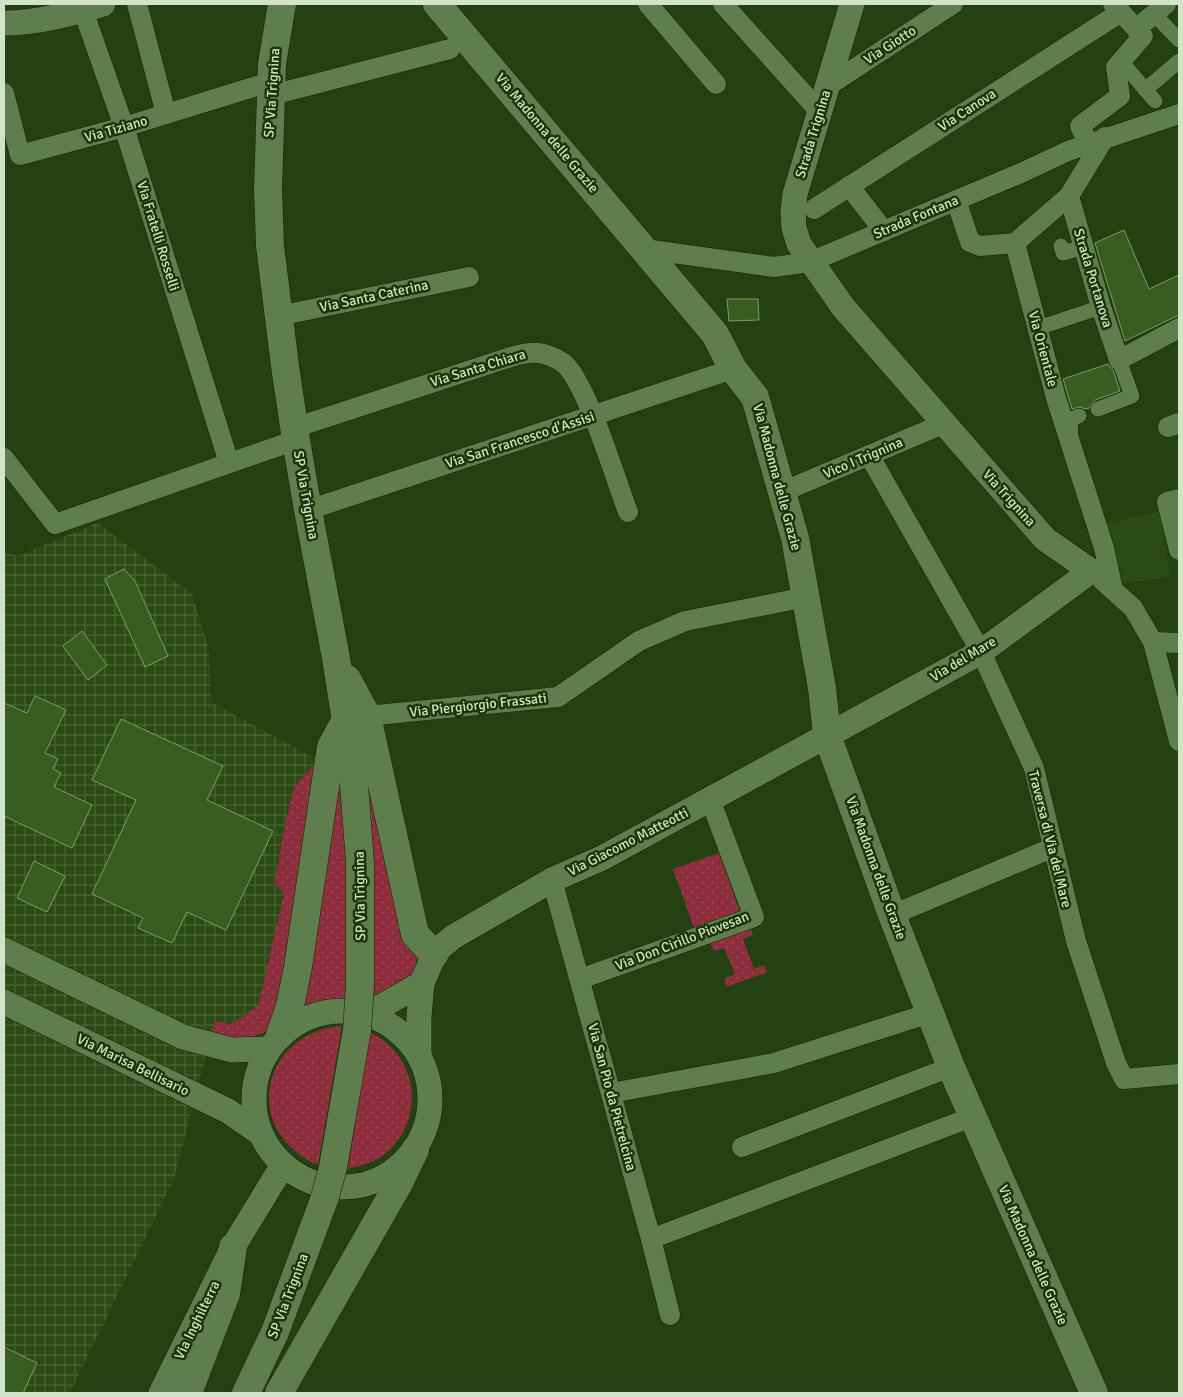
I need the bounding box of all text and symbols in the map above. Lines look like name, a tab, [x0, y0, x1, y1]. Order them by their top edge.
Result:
street label: Via Giotto	[861, 22, 919, 68]
street label: SP Via Trignina	[260, 48, 284, 138]
street label: Via Madonna delle Grazie	[492, 70, 602, 196]
street label: Via Canova	[935, 85, 999, 135]
street label: Strada Trignina	[792, 88, 834, 180]
street label: Via Tiziano	[83, 112, 149, 146]
street label: Via Fratelli Rosselli	[133, 179, 183, 293]
street label: Strada Fontana	[871, 191, 961, 243]
street label: Strada Portanova	[1070, 226, 1116, 330]
street label: Via Santa Caterina	[318, 276, 430, 316]
street label: Via Orientale	[1025, 309, 1061, 389]
street label: Via Santa Chiara	[428, 345, 528, 391]
street label: Via Madonna delle Grazie	[749, 402, 805, 552]
street label: Via San Francesco d'Assisi	[443, 408, 597, 472]
street label: Vico I Trignina	[821, 434, 905, 482]
street label: SP Via Trignina	[290, 449, 322, 541]
street label: Via Trignina	[979, 466, 1039, 530]
street label: Via del Mare	[927, 633, 999, 685]
street label: Via Piergiorgio Frassati	[409, 689, 547, 721]
street label: Traversa di Via del Mare	[1025, 769, 1075, 909]
street label: Via Madonna delle Grazie	[842, 794, 910, 942]
street label: Via Giacomo Matteotti	[565, 804, 691, 880]
street label: SP Via Trignina	[351, 851, 369, 941]
street label: Via Don Cirillo Piovesan	[613, 908, 751, 974]
street label: Via San Pio da Pietrelcina	[584, 1021, 640, 1173]
street label: Via Marisa Bellisario	[74, 1030, 192, 1100]
street label: Via Madonna delle Grazie	[994, 1182, 1072, 1328]
street label: SP Via Trignina	[264, 1251, 312, 1341]
street label: Via Inghilterra	[171, 1278, 223, 1362]

